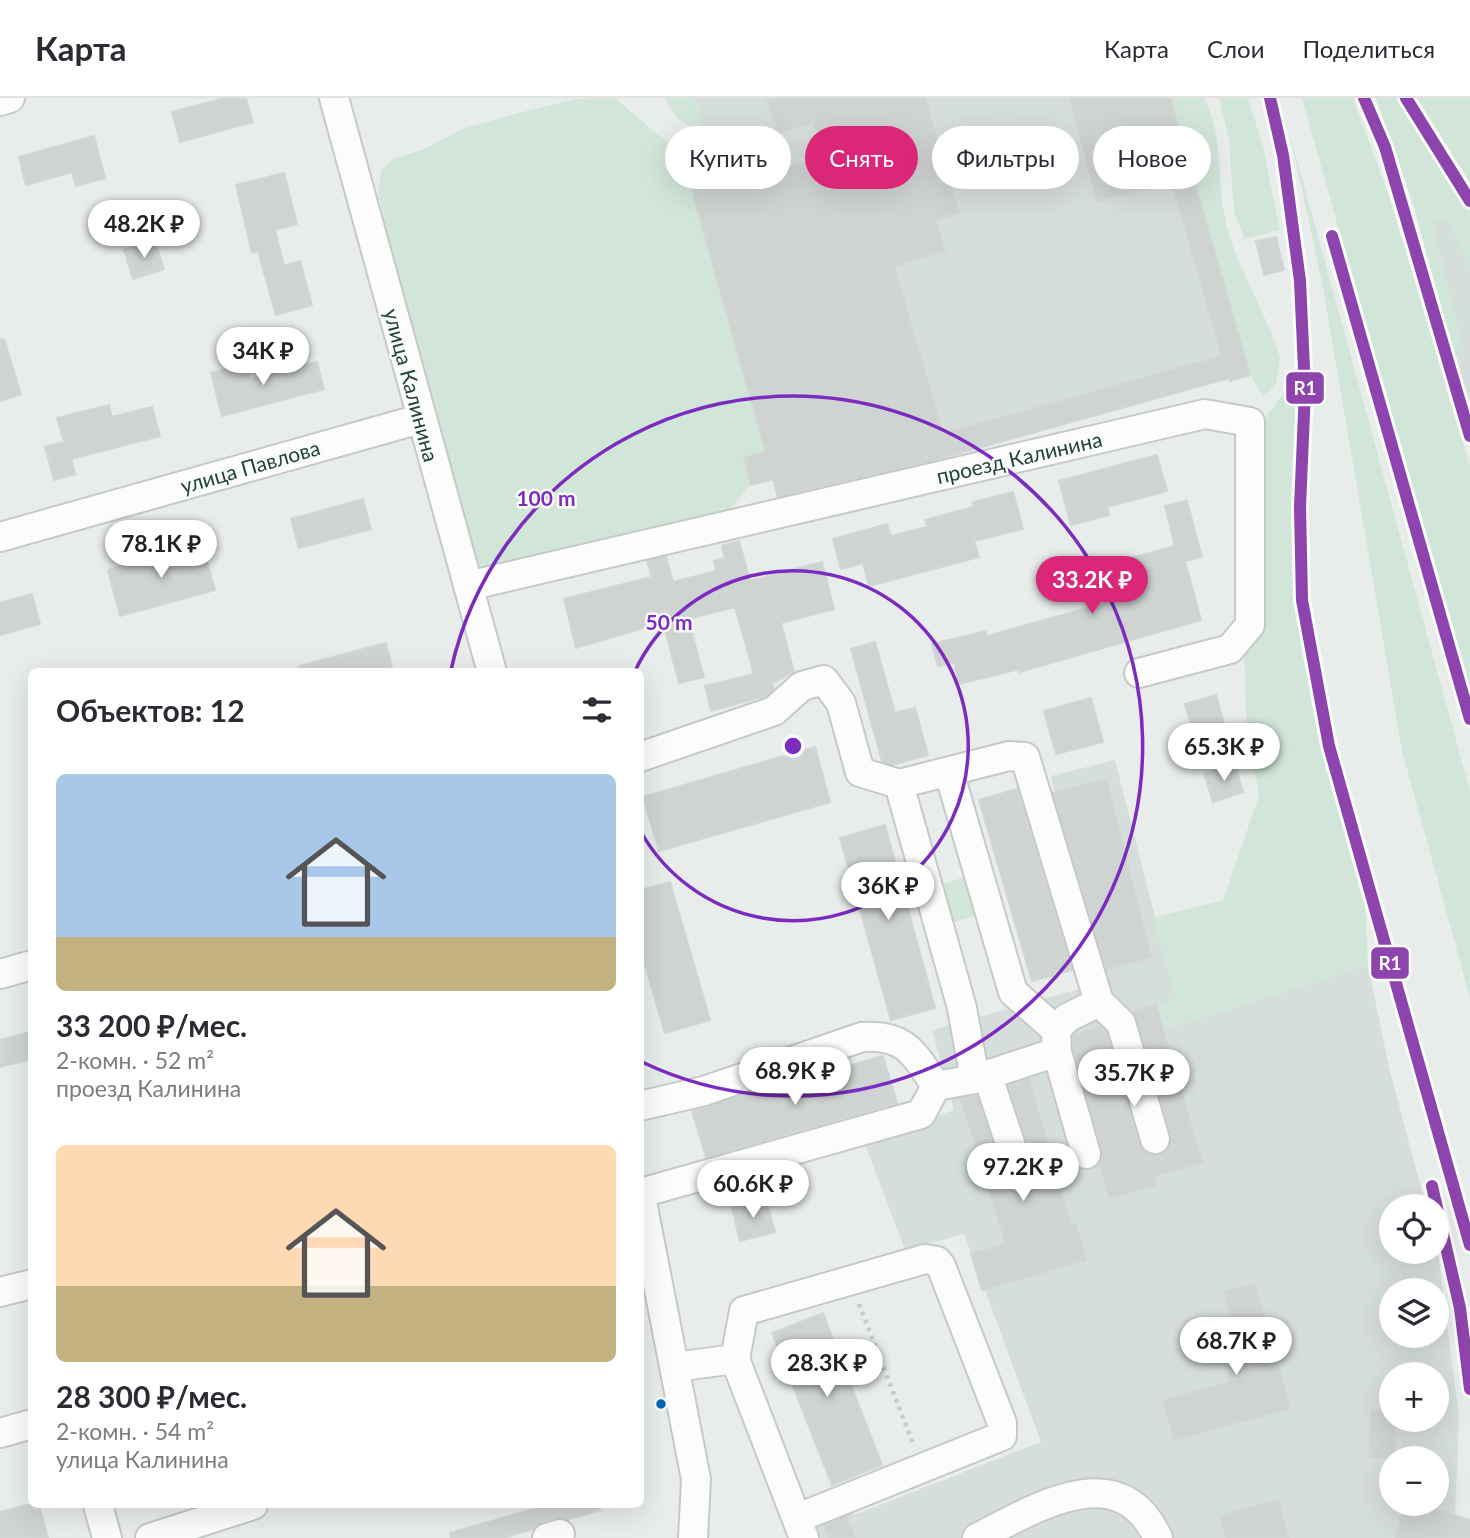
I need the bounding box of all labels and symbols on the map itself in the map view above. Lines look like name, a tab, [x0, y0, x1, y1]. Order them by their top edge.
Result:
pin: 48.2K ₽	[79, 200, 209, 260]
street label: улица Калинина	[380, 306, 444, 464]
pin: 34K ₽	[214, 328, 312, 387]
line badge: R1	[1285, 371, 1325, 405]
text: R1	[1293, 376, 1317, 399]
street label: проезд Калинина	[934, 426, 1104, 488]
street label: улица Павлова	[177, 434, 323, 498]
text: 100 m	[516, 485, 576, 510]
pin: 78.1K ₽	[96, 520, 226, 580]
pin: 33.2K ₽	[1027, 556, 1157, 616]
text: 50 m	[645, 609, 693, 634]
pin: 65.3K ₽	[1159, 724, 1289, 783]
centre of rings	[781, 734, 805, 758]
pin: 36K ₽	[839, 862, 937, 922]
line badge: R1	[1370, 946, 1410, 980]
text: R1	[1378, 951, 1402, 974]
pin: 68.9K ₽	[730, 1048, 860, 1107]
pin: 35.7K ₽	[1069, 1049, 1199, 1109]
pin: 97.2K ₽	[958, 1144, 1088, 1203]
pin: 60.6K ₽	[688, 1160, 818, 1220]
pin: 68.7K ₽	[1171, 1318, 1301, 1377]
pin: 28.3K ₽	[762, 1340, 892, 1399]
unlabelled marker	[654, 1397, 668, 1411]

